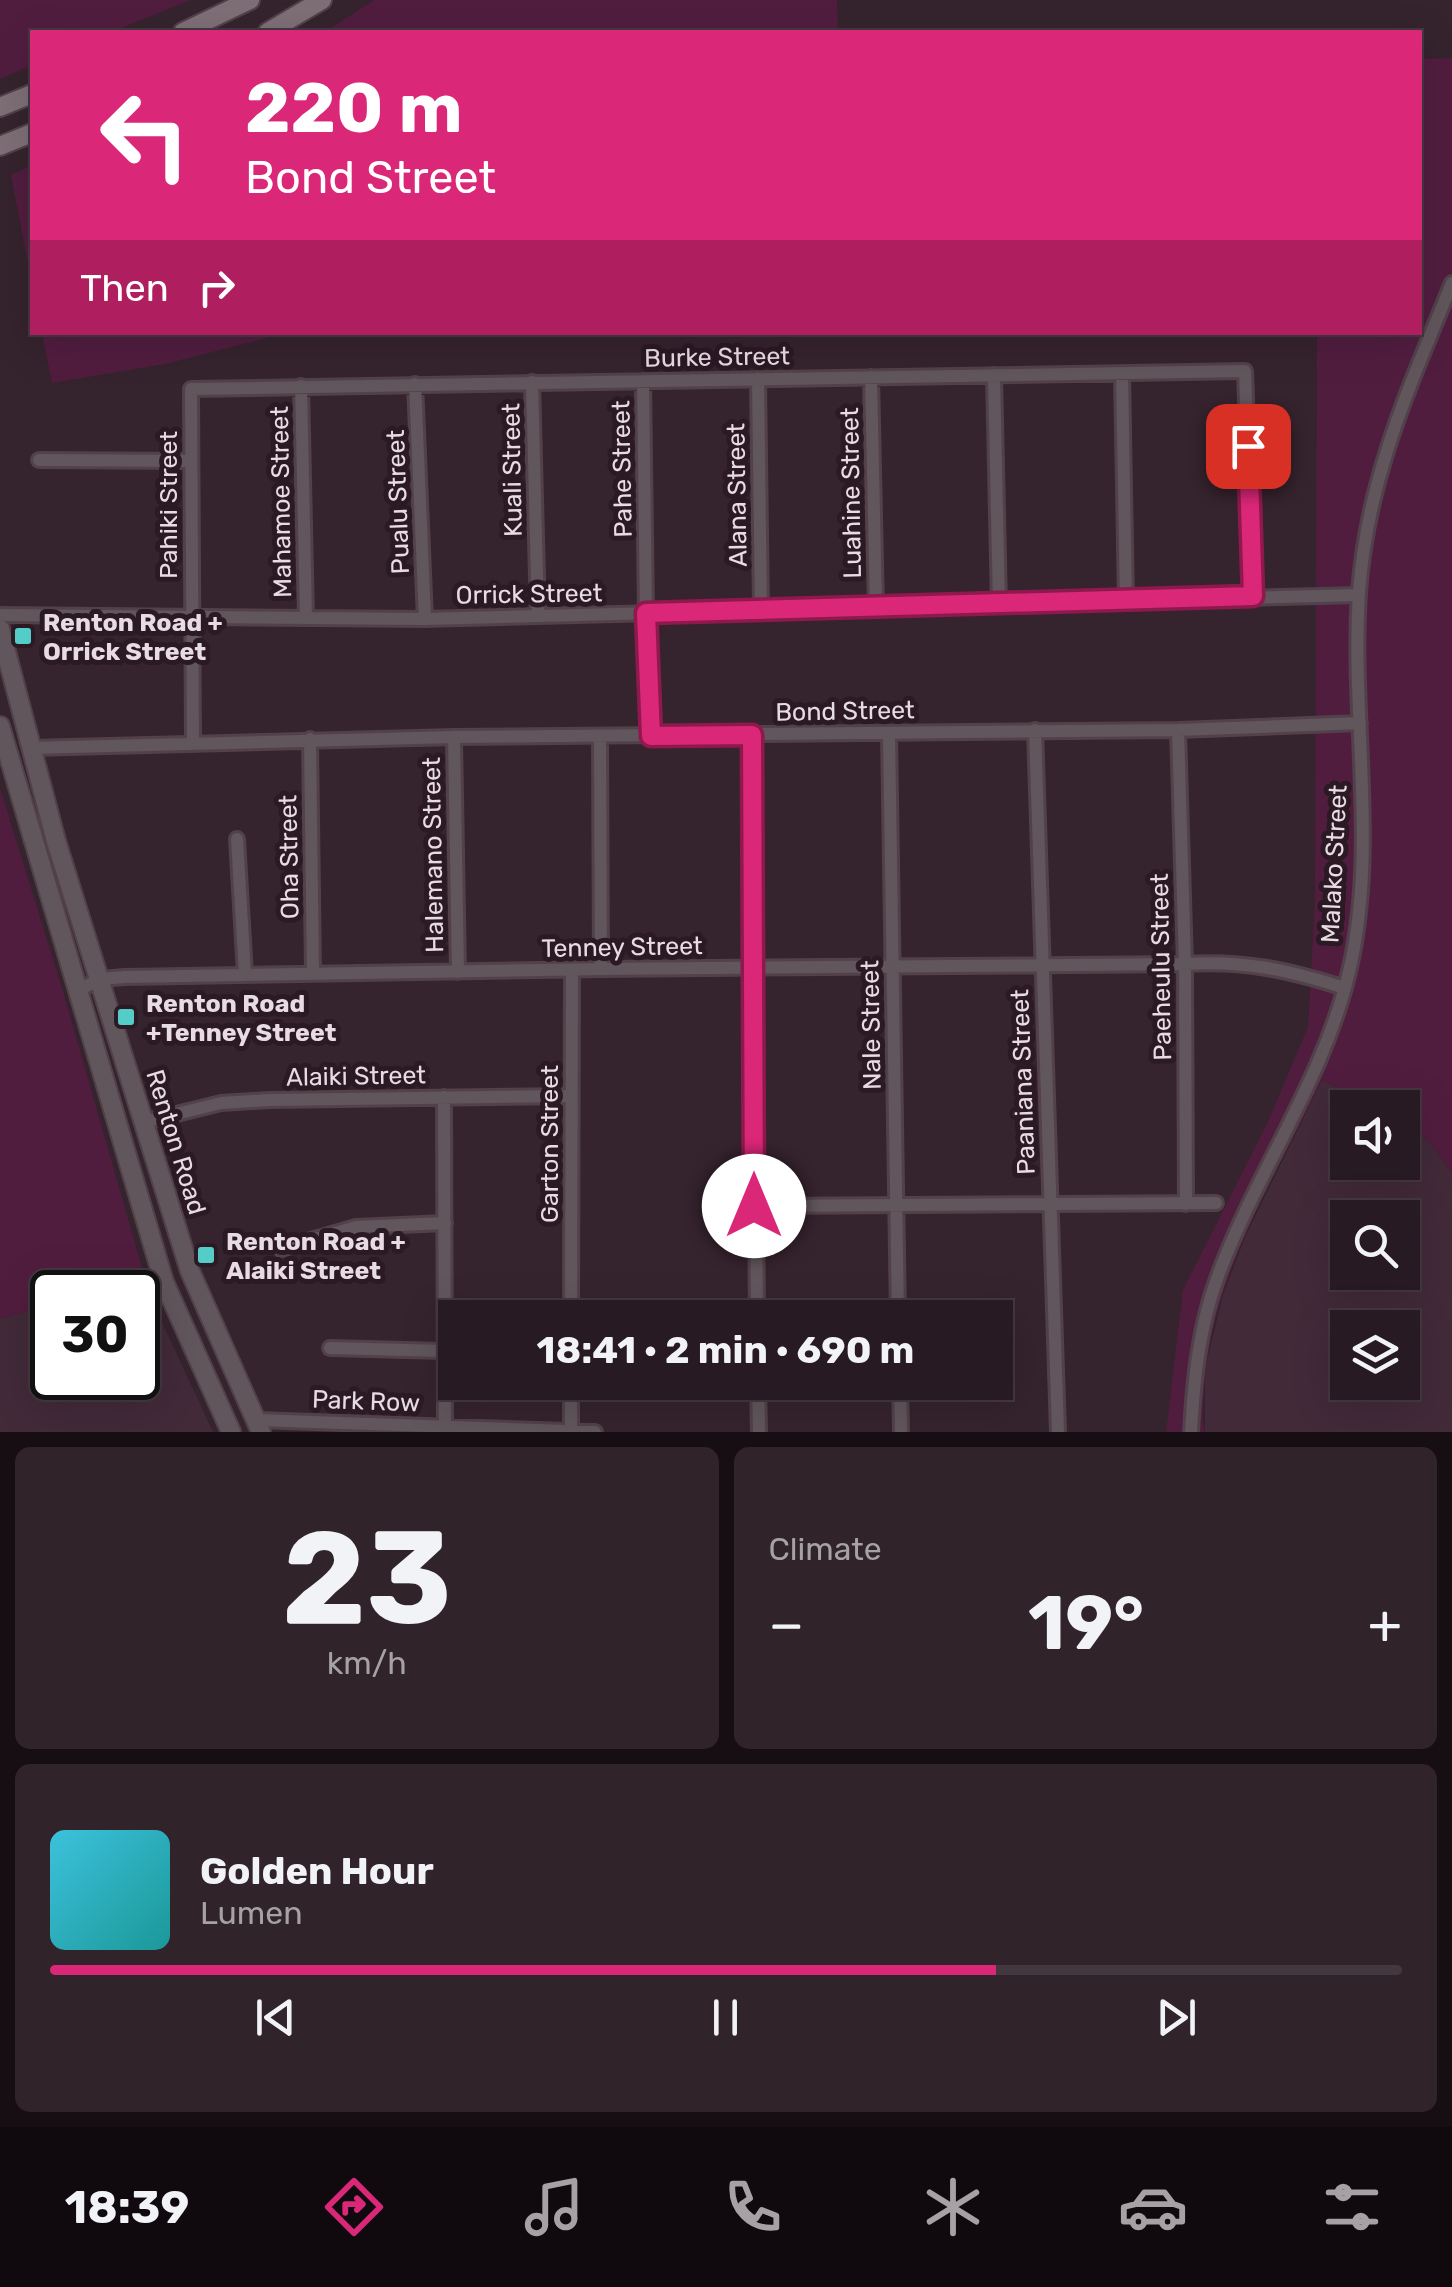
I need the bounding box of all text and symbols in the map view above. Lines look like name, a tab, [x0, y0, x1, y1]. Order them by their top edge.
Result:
text: 220 m	[245, 67, 463, 150]
icon: left	[80, 70, 210, 200]
text: Bond Street	[245, 151, 496, 204]
icon: right	[189, 260, 244, 315]
text: Then	[80, 265, 169, 311]
street label: Burke Street	[644, 341, 790, 373]
street label: Pahe Street	[606, 400, 638, 538]
street label: Kuali Street	[496, 403, 528, 537]
pin	[1206, 404, 1291, 489]
street label: Mahamoe Street	[265, 406, 297, 598]
street label: Luahine Street	[835, 407, 867, 579]
icon: arrive	[1221, 419, 1276, 474]
street label: Alana Street	[721, 423, 753, 567]
street label: Pualu Street	[381, 429, 415, 575]
street label: Pahiki Street	[154, 431, 183, 579]
street label: Orrick Street	[455, 578, 603, 610]
place label: Renton Road + Orrick Street	[43, 608, 223, 666]
marker: Renton Road + Orrick Street	[12, 625, 34, 647]
street label: Bond Street	[775, 695, 915, 727]
street label: Halemano Street	[417, 757, 449, 953]
street label: Malako Street	[1315, 784, 1353, 944]
street label: Oha Street	[273, 794, 305, 919]
street label: Paeheulu Street	[1145, 873, 1177, 1061]
street label: Tenney Street	[541, 931, 703, 963]
street label: Nale Street	[855, 960, 887, 1090]
street label: Paaniana Street	[1005, 988, 1041, 1175]
place label: Renton Road +Tenney Street	[146, 989, 337, 1047]
marker: Renton Road +Tenney Street	[115, 1006, 137, 1028]
street label: Alaiki Street	[286, 1060, 426, 1092]
street label: Garton Street	[535, 1065, 564, 1223]
street label: Renton Road	[140, 1066, 212, 1218]
map controls	[1330, 1090, 1420, 1400]
button: sound	[1330, 1090, 1420, 1180]
position arrow	[702, 1154, 806, 1258]
button: search	[1330, 1200, 1420, 1290]
place label: Renton Road + Alaiki Street	[226, 1227, 406, 1285]
marker: Renton Road + Alaiki Street	[195, 1244, 217, 1266]
speed limit sign: 30	[30, 1270, 160, 1400]
button: layers	[1330, 1310, 1420, 1400]
text: 18:41 · 2 min · 690 m	[537, 1327, 914, 1373]
street label: Park Row	[311, 1385, 421, 1417]
text: 23	[282, 1501, 452, 1656]
text: Climate	[769, 1530, 882, 1568]
text: 19°	[1028, 1579, 1144, 1668]
text: −	[769, 1592, 804, 1657]
text: +	[1368, 1592, 1402, 1657]
text: km/h	[327, 1644, 407, 1682]
text: Golden Hour	[200, 1848, 434, 1894]
text: Lumen	[200, 1894, 303, 1932]
icon: previous	[248, 1990, 303, 2045]
icon: pause	[698, 1990, 753, 2045]
icon: next	[1149, 1990, 1204, 2045]
icon: directions	[319, 2172, 389, 2242]
icon: music	[519, 2172, 589, 2242]
icon: phone	[718, 2172, 788, 2242]
icon: climate	[918, 2172, 988, 2242]
icon: car	[1118, 2172, 1188, 2242]
icon: filters	[1317, 2172, 1387, 2242]
text: 18:39	[65, 2181, 189, 2234]

